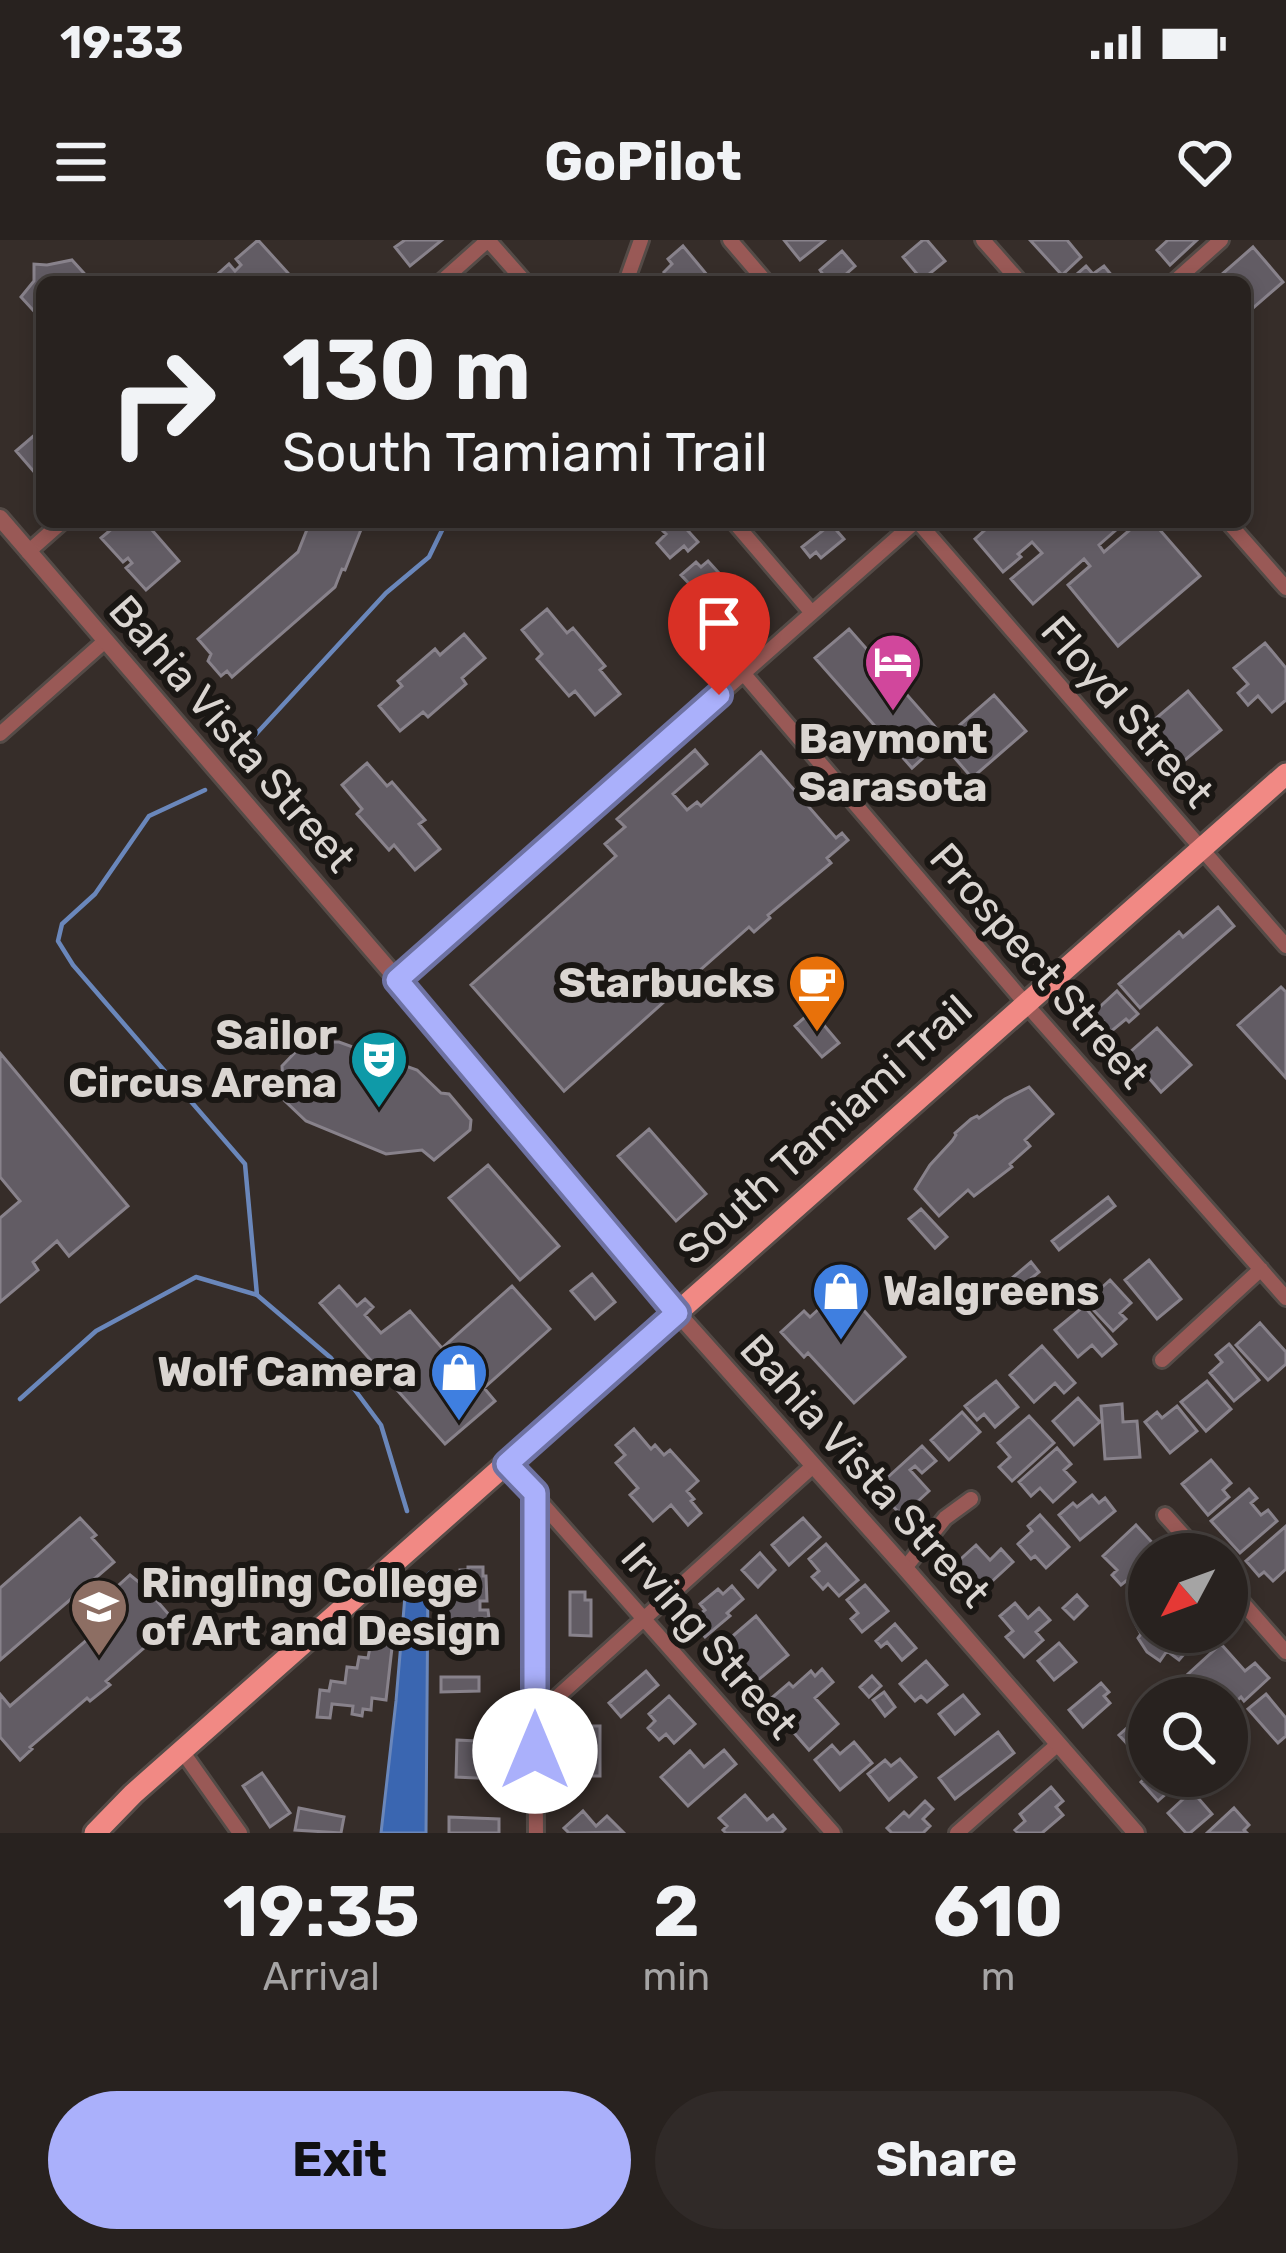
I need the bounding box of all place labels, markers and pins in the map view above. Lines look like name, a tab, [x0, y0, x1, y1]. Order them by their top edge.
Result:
pin	[668, 572, 770, 695]
hotel icon: Baymont Sarasota	[862, 631, 924, 713]
place label: Baymont Sarasota	[798, 714, 988, 812]
cafe icon: Starbucks	[786, 952, 848, 1034]
place label: Starbucks	[558, 958, 775, 1008]
place label: Sailor Circus Arena	[68, 1010, 337, 1108]
theatre icon: Sailor Circus Arena	[348, 1028, 410, 1110]
shop icon: Walgreens	[810, 1260, 872, 1342]
place label: Walgreens	[883, 1266, 1100, 1316]
shop icon: Wolf Camera	[428, 1341, 490, 1423]
place label: Wolf Camera	[157, 1347, 417, 1397]
place label: Ringling College of Art and Design	[141, 1558, 501, 1656]
school or university icon: Ringling College of Art and Design	[68, 1576, 130, 1658]

